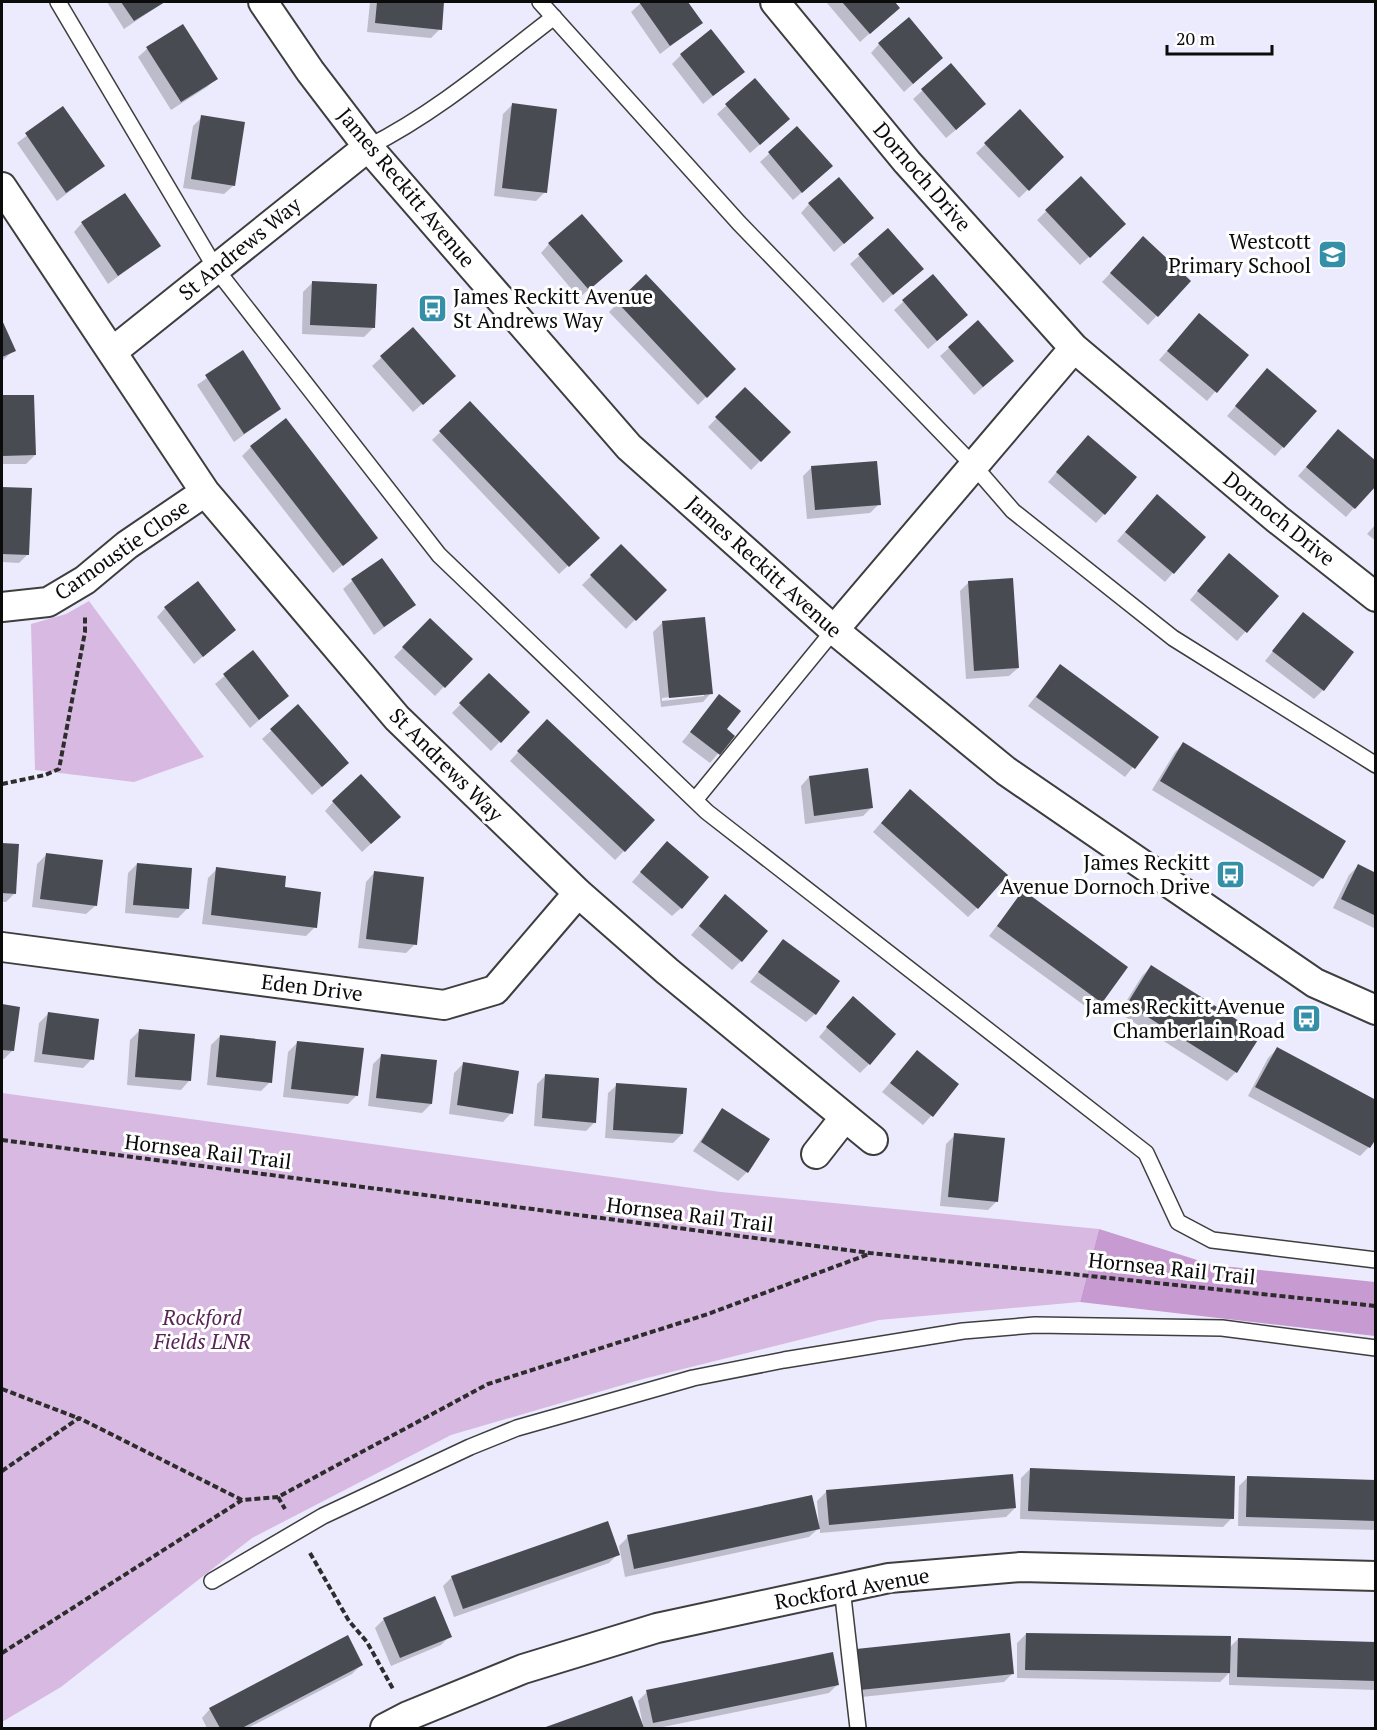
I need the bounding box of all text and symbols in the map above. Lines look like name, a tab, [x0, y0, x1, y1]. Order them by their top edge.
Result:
scale bar	[1167, 18, 1272, 56]
text: 20 m	[1176, 26, 1216, 50]
street label: James Reckitt Avenue	[332, 102, 482, 273]
street label: Dornoch Drive	[868, 116, 978, 237]
street label: St Andrews Way	[172, 190, 307, 306]
place label: Westcott Primary School	[1168, 227, 1311, 279]
school or university icon: Westcott Primary School	[1316, 238, 1348, 270]
place label: James Reckitt Avenue St Andrews Way	[453, 282, 653, 334]
bus stop icon: James Reckitt Avenue St Andrews Way	[416, 293, 448, 325]
street label: Dornoch Drive	[1218, 465, 1341, 572]
street label: James Reckitt Avenue	[681, 489, 848, 644]
street label: Carnoustie Close	[49, 492, 194, 606]
street label: St Andrews Way	[384, 701, 510, 827]
place label: James Reckitt Avenue Dornoch Drive	[1000, 848, 1210, 900]
bus stop icon: James Reckitt Avenue Dornoch Drive	[1215, 859, 1247, 891]
street label: Eden Drive	[260, 967, 365, 1007]
place label: James Reckitt Avenue Chamberlain Road	[1085, 992, 1285, 1044]
bus stop icon: James Reckitt Avenue Chamberlain Road	[1290, 1003, 1322, 1035]
street label: Hornsea Rail Trail	[123, 1127, 293, 1175]
street label: Hornsea Rail Trail	[605, 1190, 775, 1238]
street label: Hornsea Rail Trail	[1087, 1245, 1257, 1291]
park label: Rockford Fields LNR	[152, 1303, 251, 1355]
street label: Rockford Avenue	[772, 1561, 931, 1615]

